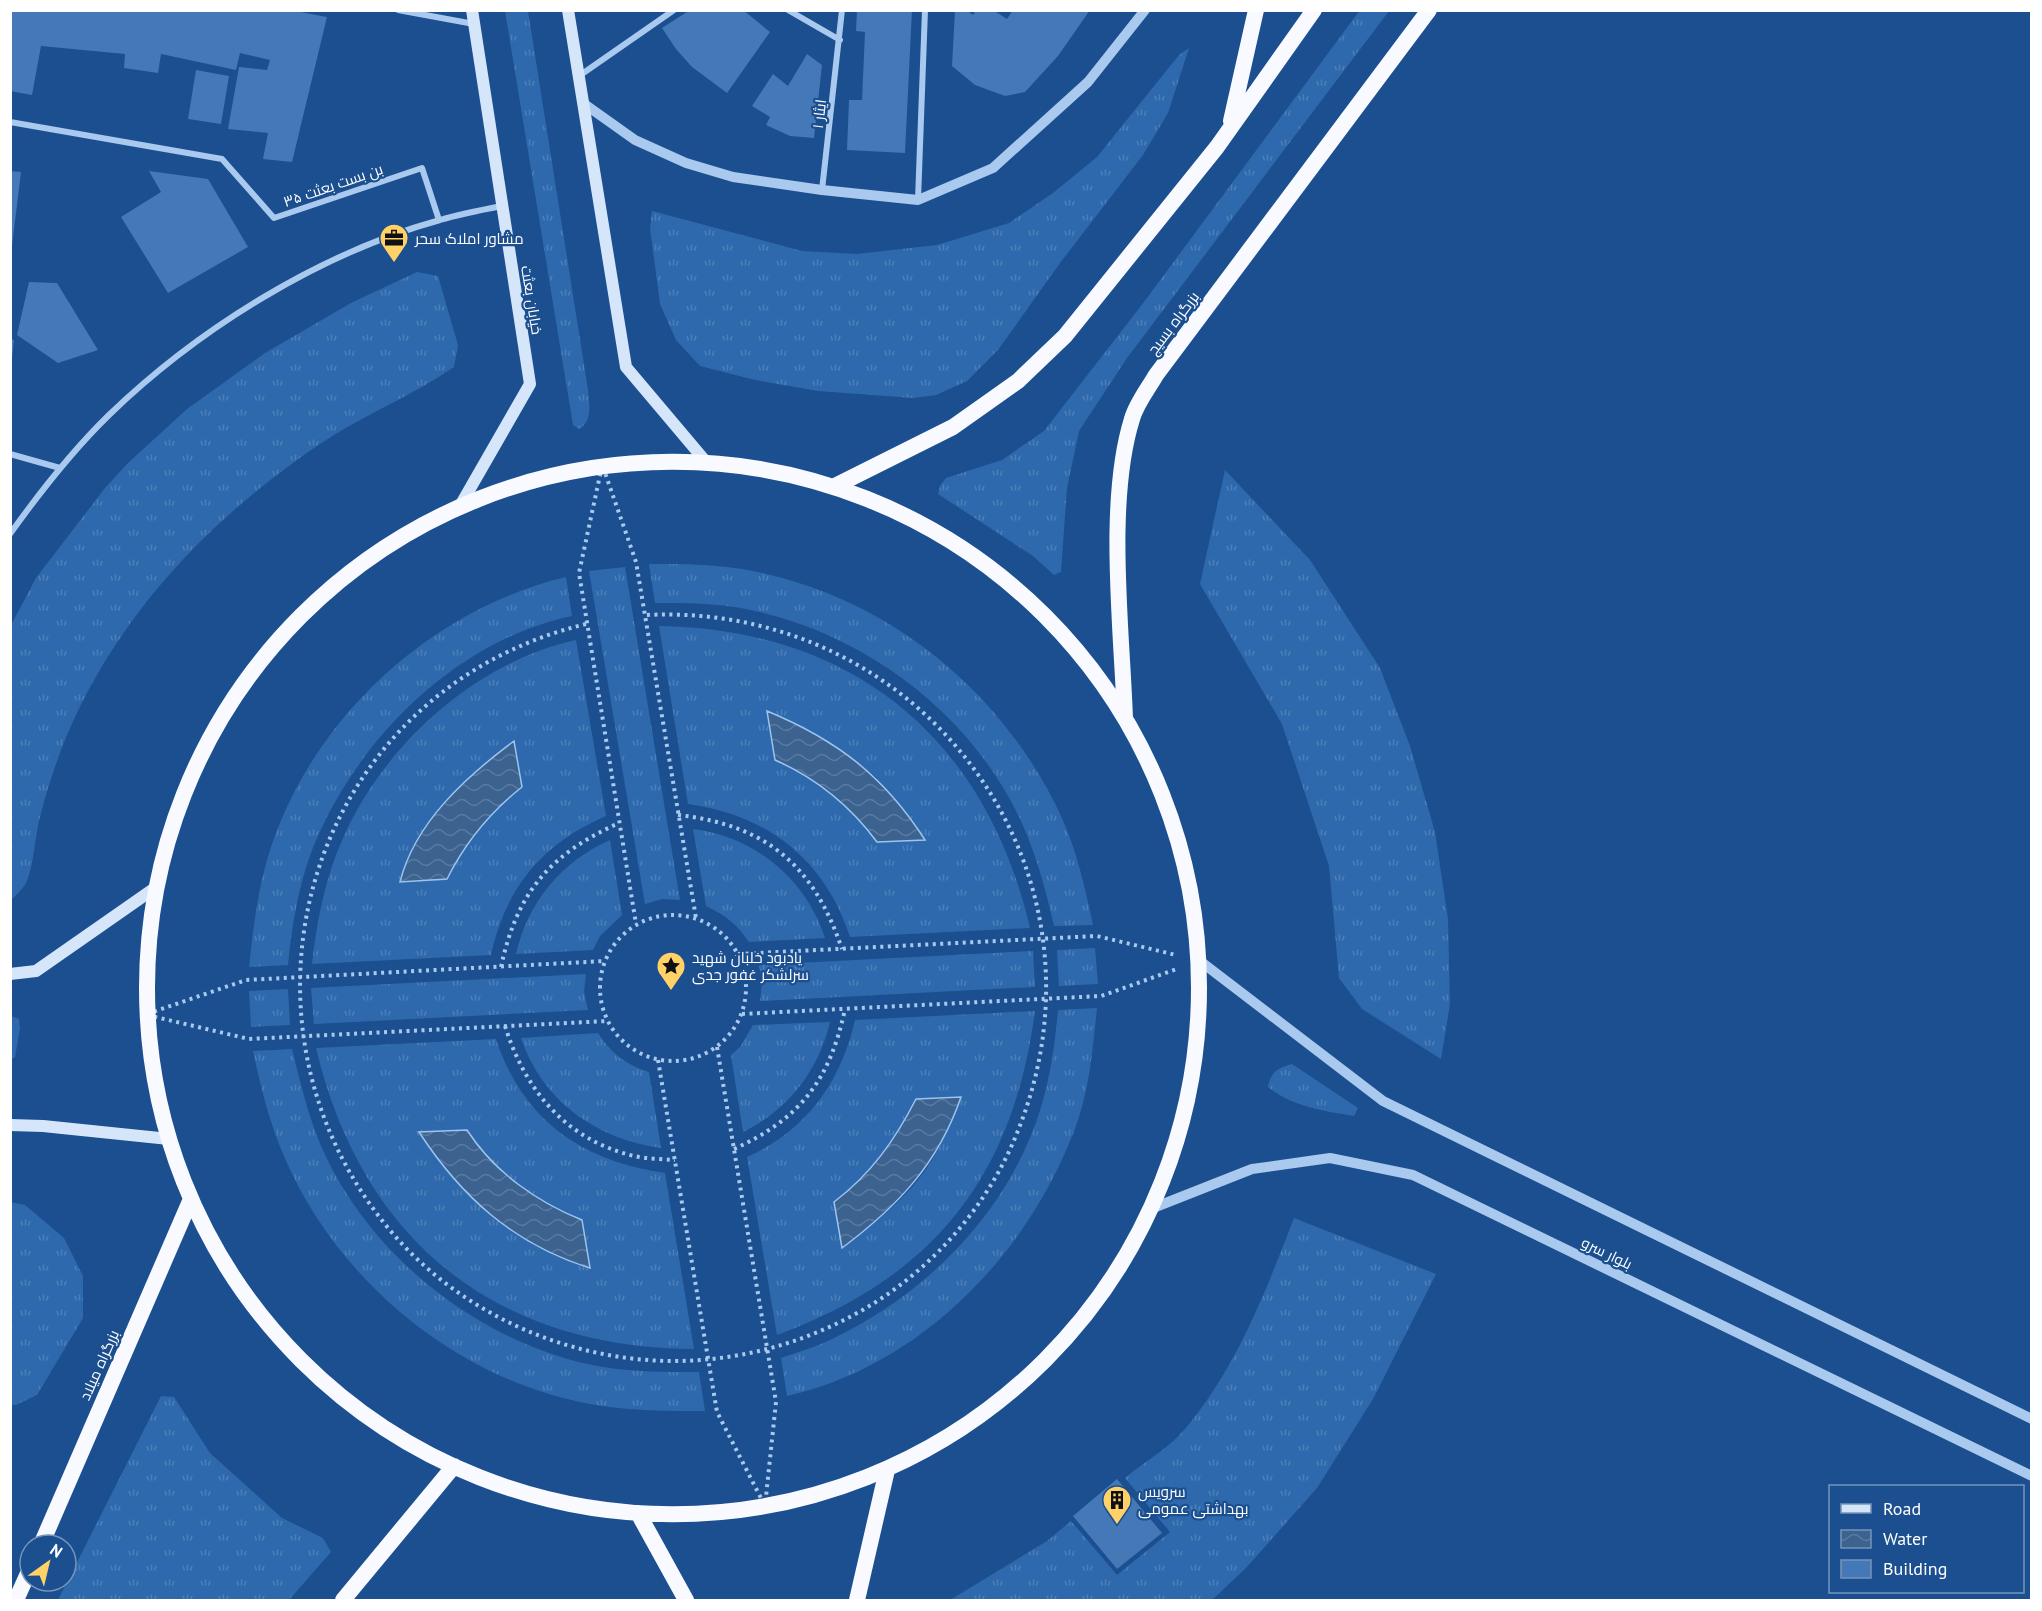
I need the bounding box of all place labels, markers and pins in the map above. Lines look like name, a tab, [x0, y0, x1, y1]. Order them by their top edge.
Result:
office icon: مشاور املاک سحر	[378, 222, 410, 264]
place label: مشاور املاک سحر	[414, 229, 524, 248]
place label: یادبود خلبان شهید سرلشکر غفور جدی	[692, 948, 809, 985]
place icon: یادبود خلبان شهید سرلشکر غفور جدی	[655, 950, 687, 992]
place label: سرویس بهداشتی عمومی	[1138, 1482, 1249, 1519]
building icon: سرویس بهداشتی عمومی	[1101, 1484, 1133, 1526]

